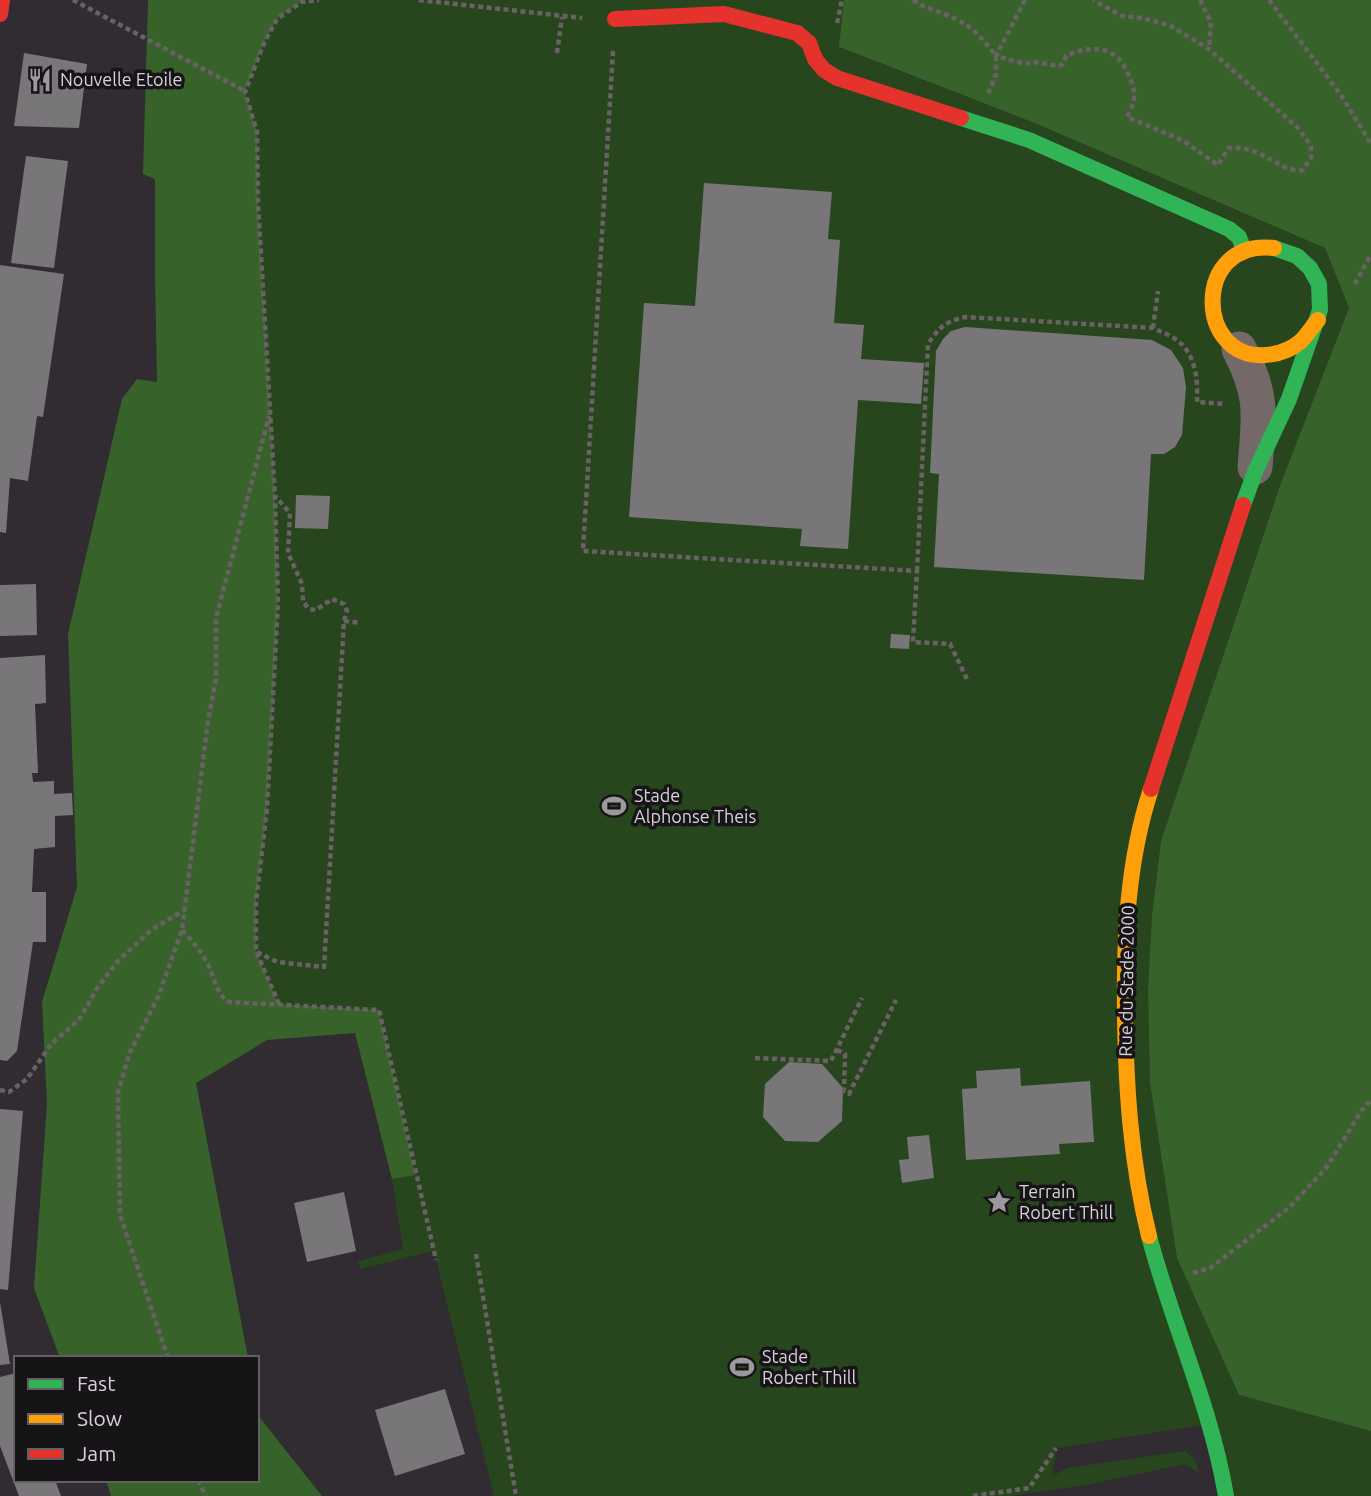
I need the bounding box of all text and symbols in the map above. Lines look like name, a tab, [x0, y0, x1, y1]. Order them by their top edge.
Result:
restaurant icon: Nouvelle Etoile	[26, 66, 54, 94]
place label: Nouvelle Etoile	[60, 69, 183, 89]
place label: Stade Alphonse Theis	[634, 785, 756, 826]
sports icon: Stade Alphonse Theis	[600, 792, 628, 820]
street label: Rue du Stade 2000	[1115, 905, 1137, 1057]
place label: Terrain Robert Thill	[1019, 1181, 1114, 1222]
place icon: Terrain Robert Thill	[985, 1188, 1013, 1216]
place label: Stade Robert Thill	[762, 1346, 857, 1387]
sports icon: Stade Robert Thill	[728, 1353, 756, 1381]
legend	[14, 1356, 259, 1482]
text: Fast	[77, 1371, 115, 1395]
text: Slow	[77, 1406, 122, 1430]
text: Jam	[77, 1441, 116, 1465]

